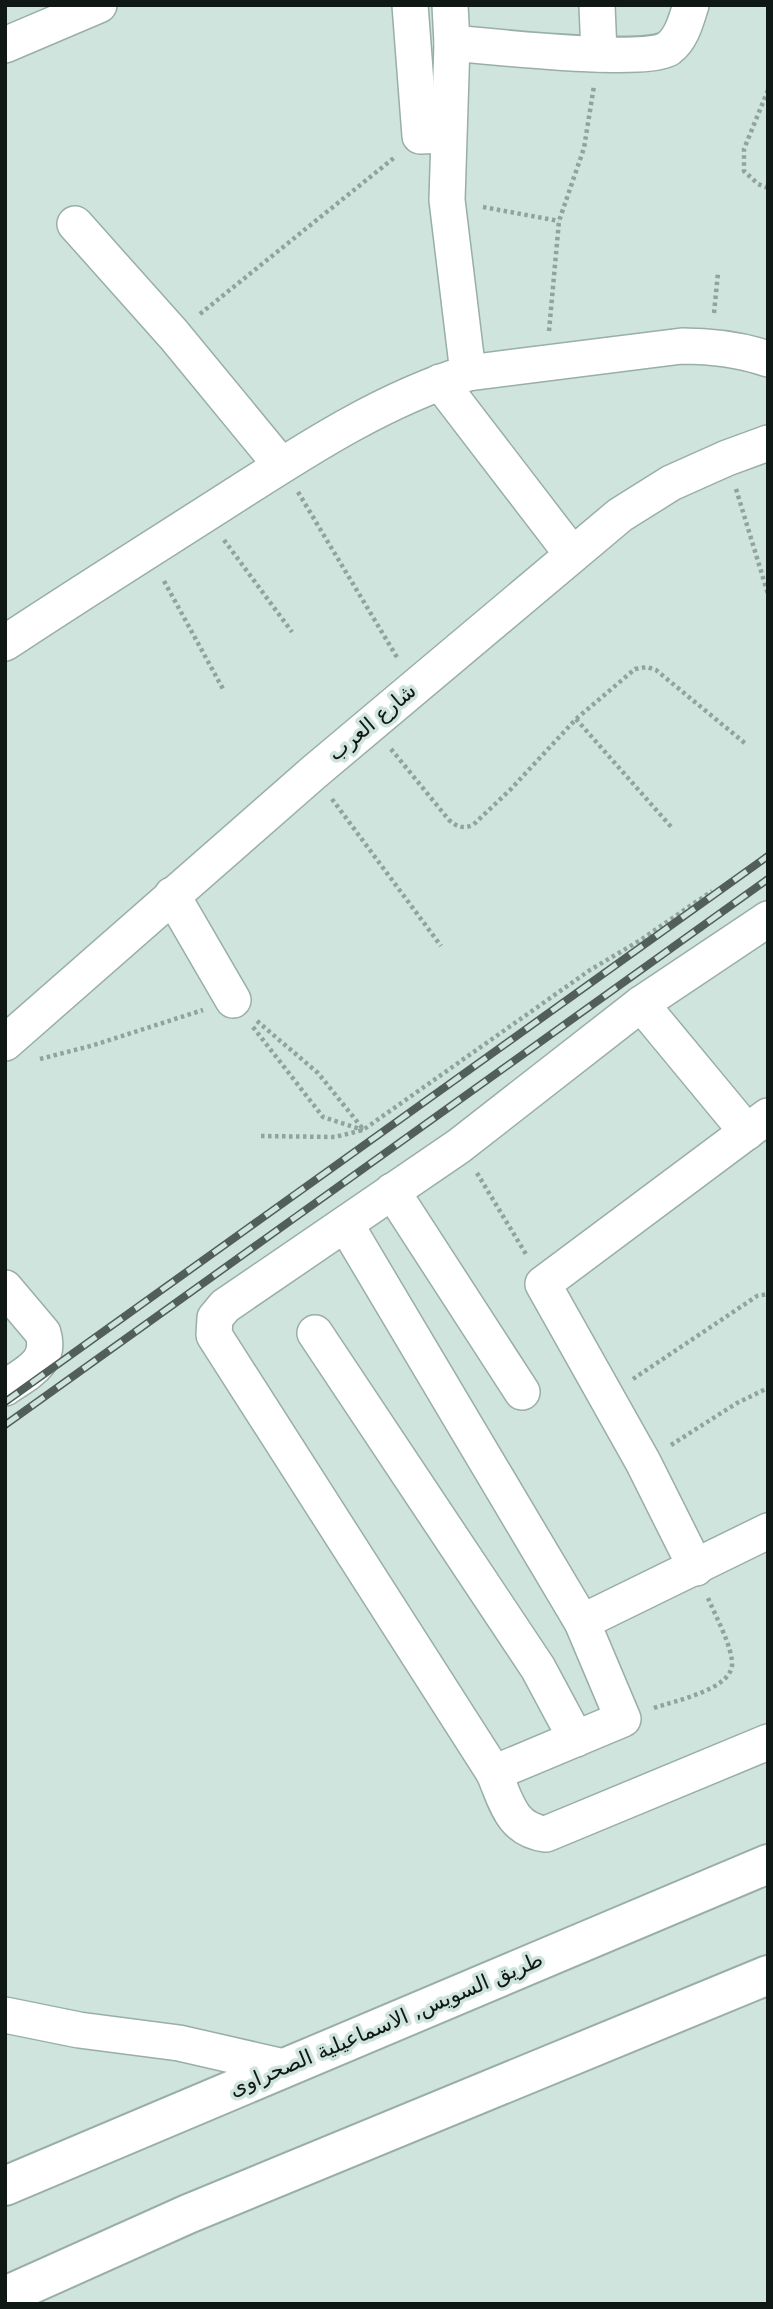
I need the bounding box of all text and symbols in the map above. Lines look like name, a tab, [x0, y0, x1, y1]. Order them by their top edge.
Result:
street label: شارع العرب	[323, 678, 421, 766]
street label: طريق السويس, الاسماعيلية الصحراوى	[226, 1947, 546, 2101]

